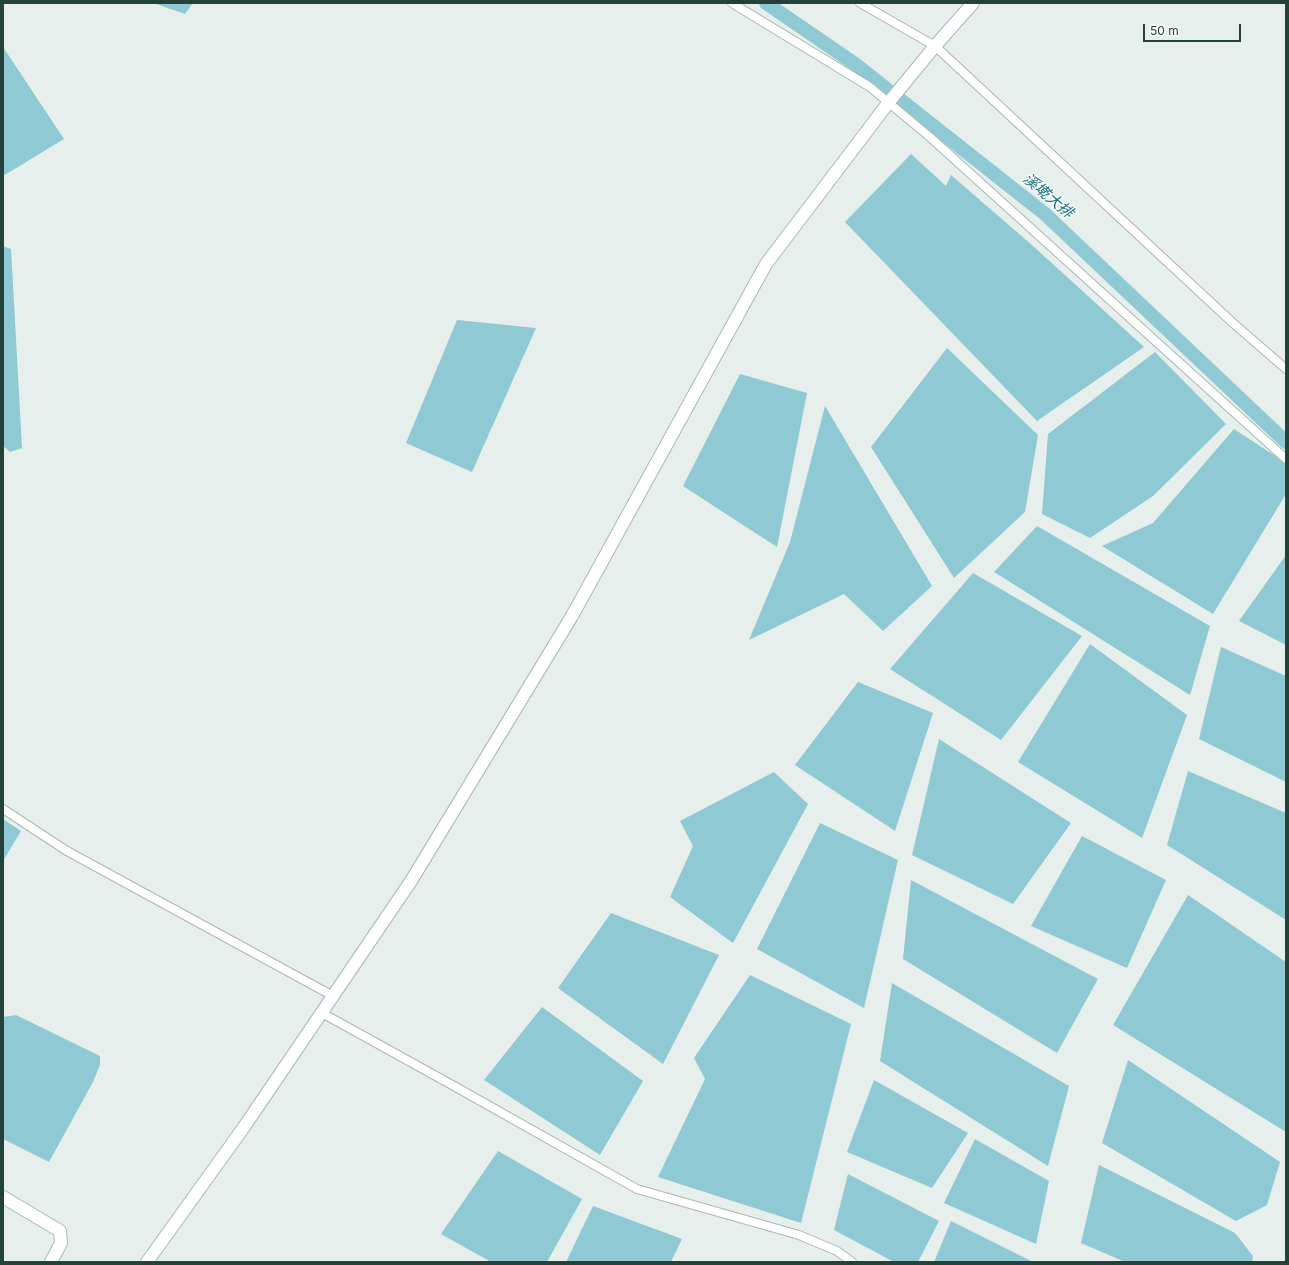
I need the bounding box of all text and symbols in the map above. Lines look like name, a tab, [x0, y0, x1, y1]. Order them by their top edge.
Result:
scale bar	[1145, 16, 1243, 42]
text: 50 m	[1150, 23, 1179, 38]
water label: 溪墘大排	[1019, 170, 1077, 222]

